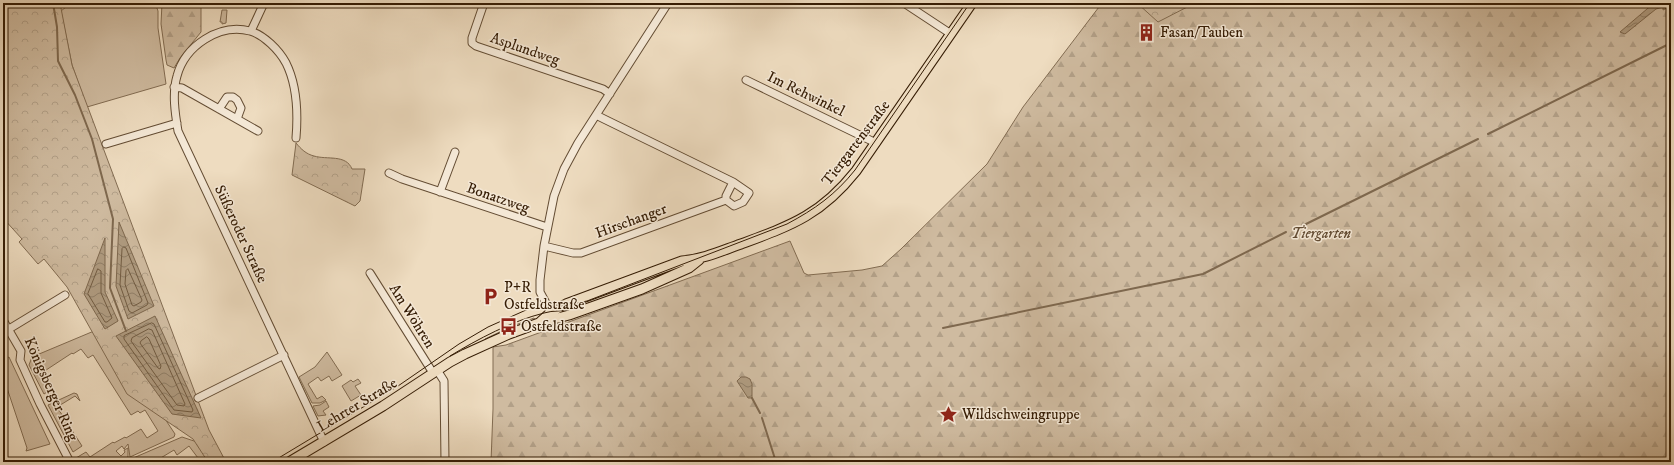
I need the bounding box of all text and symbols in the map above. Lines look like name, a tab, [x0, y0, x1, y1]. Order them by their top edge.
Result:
building icon: Fasan/Tauben	[1137, 22, 1157, 42]
place label: Fasan/Tauben	[1160, 23, 1243, 42]
street label: Asplundweg	[488, 28, 563, 70]
street label: Im Rehwinkel	[764, 67, 848, 121]
street label: Tiergartenstraße	[818, 97, 894, 189]
street label: Bonatzweg	[464, 178, 533, 218]
street label: Süßeroder Straße	[210, 182, 272, 286]
street label: Hirschanger	[593, 199, 670, 243]
park label: Tiergarten	[1291, 224, 1351, 243]
place label: P+R Ostfeldstraße	[504, 278, 584, 314]
street label: Am Wöhren	[385, 280, 439, 352]
parking icon: P+R Ostfeldstraße	[481, 286, 501, 306]
bus stop icon: Ostfeldstraße	[498, 316, 518, 336]
place label: Ostfeldstraße	[521, 317, 601, 336]
street label: Königsberger Ring	[20, 334, 83, 445]
street label: Lehrter Straße	[313, 374, 401, 436]
place icon: Wildschweingruppe	[939, 404, 959, 424]
place label: Wildschweingruppe	[961, 405, 1080, 424]

